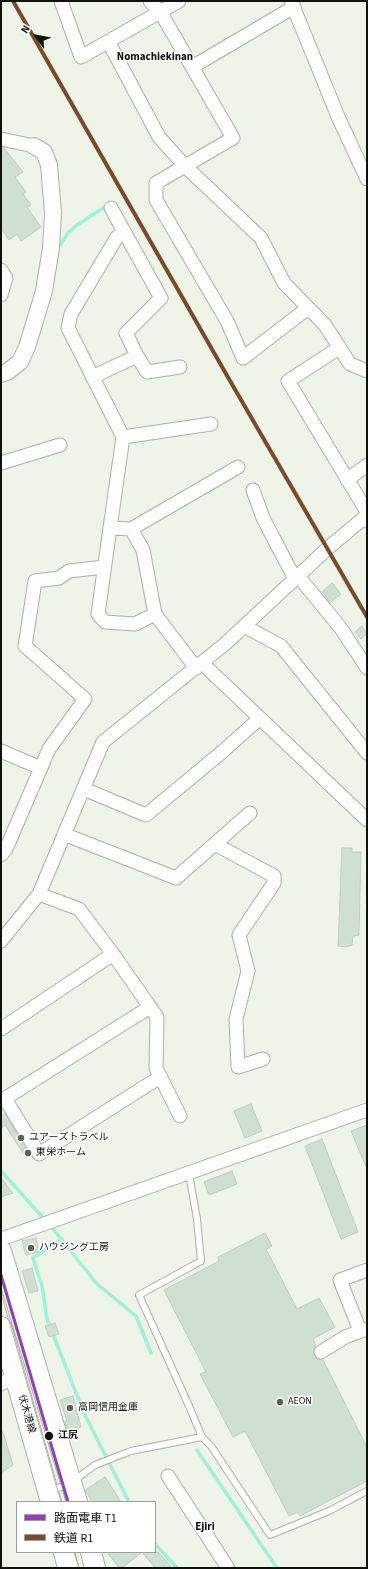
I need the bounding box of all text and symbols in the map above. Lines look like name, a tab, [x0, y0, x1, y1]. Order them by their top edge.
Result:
north arrow	[16, 16, 56, 56]
text: N	[17, 22, 34, 36]
district label: Nomachiekinan	[117, 51, 193, 65]
place label: ユアーズトラベル	[29, 1132, 108, 1144]
marker: ユアーズトラベル	[16, 1133, 26, 1143]
place label: 東栄ホーム	[36, 1147, 86, 1159]
marker: 東栄ホーム	[23, 1148, 33, 1158]
place label: ハウジング工房	[39, 1242, 109, 1254]
marker: ハウジング工房	[26, 1243, 36, 1253]
street label: 伏木港線	[15, 1393, 37, 1435]
place label: AEON	[288, 1396, 312, 1408]
marker: AEON	[275, 1397, 285, 1407]
place label: 高岡信用金庫	[78, 1402, 138, 1414]
marker: 高岡信用金庫	[65, 1403, 75, 1413]
marker: 江尻	[43, 1430, 55, 1442]
place label: 江尻	[58, 1430, 78, 1442]
legend	[16, 1501, 156, 1553]
text: 路面電車 T1	[54, 1510, 117, 1527]
district label: Ejiri	[195, 1521, 215, 1535]
text: 鉄道 R1	[54, 1530, 93, 1547]

